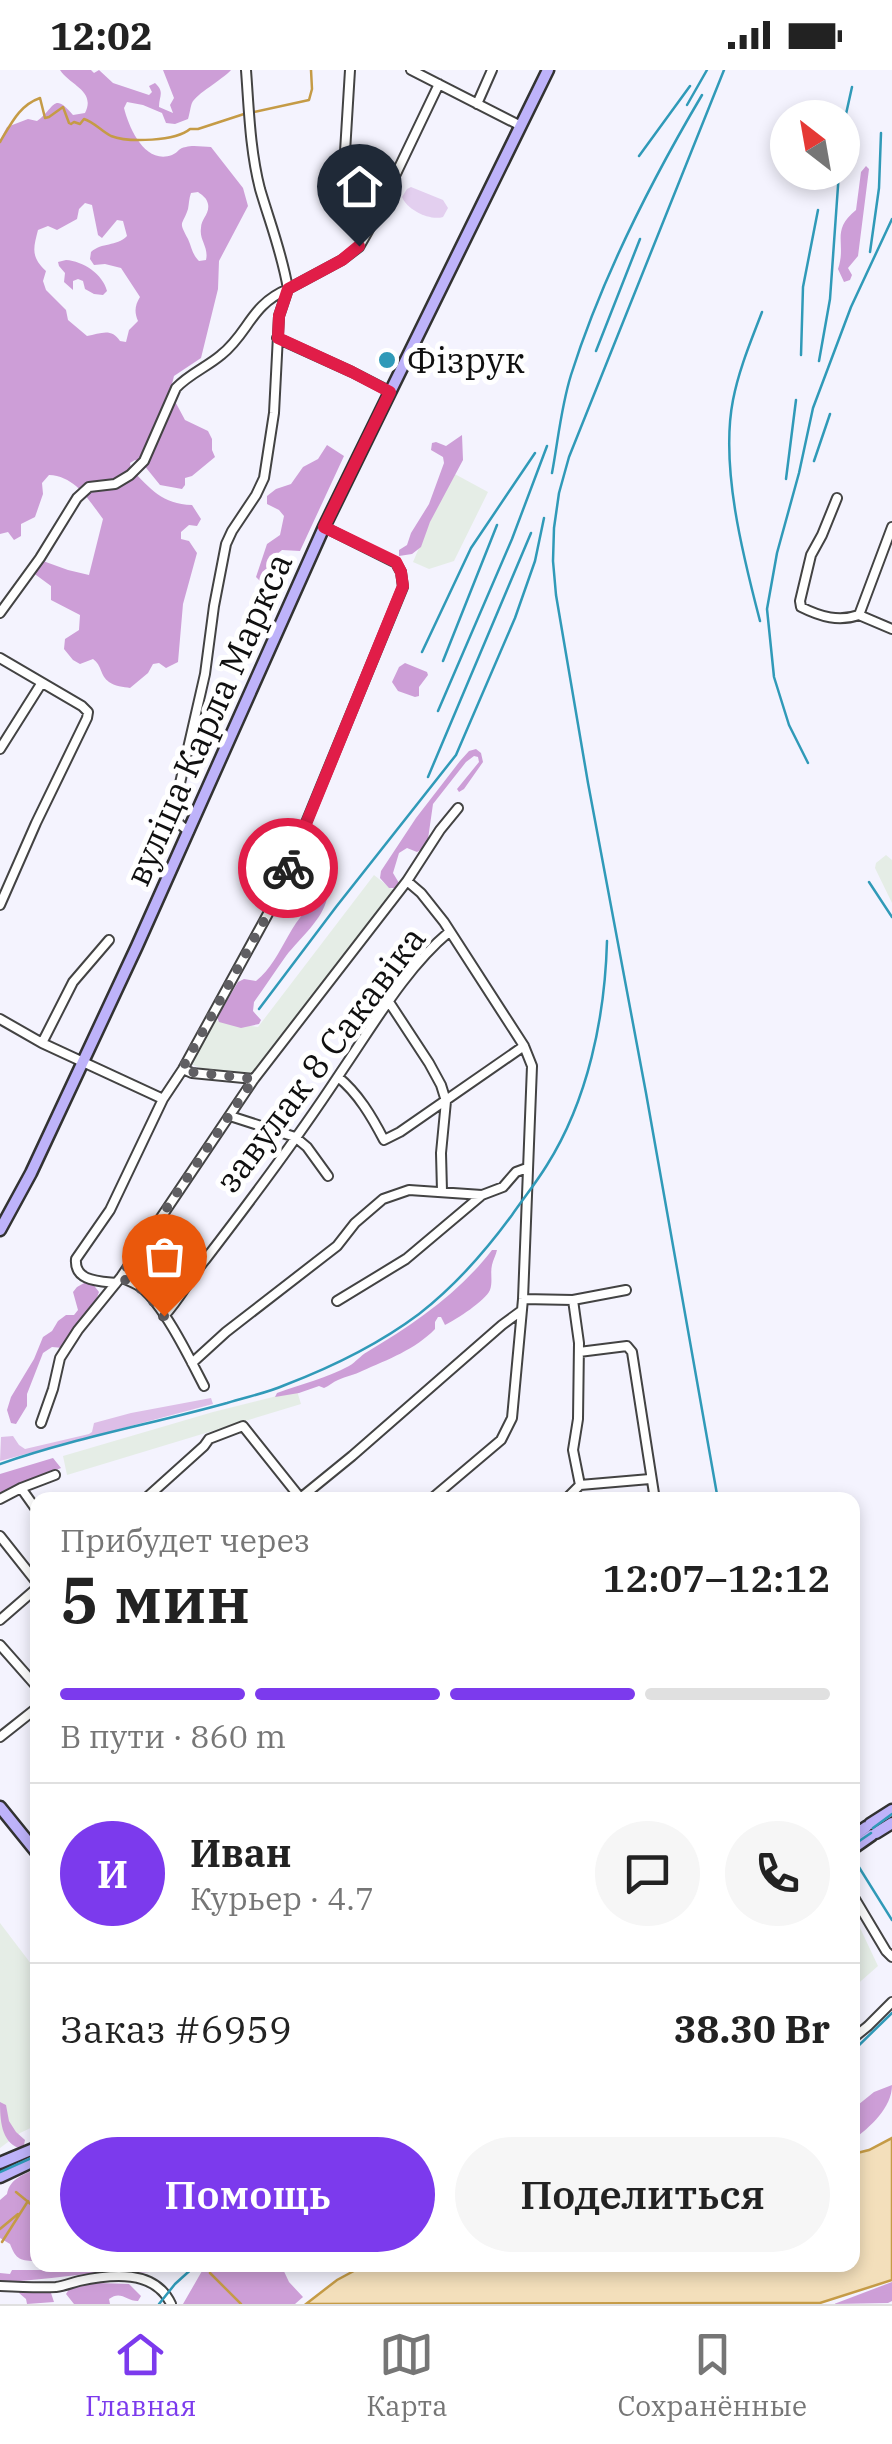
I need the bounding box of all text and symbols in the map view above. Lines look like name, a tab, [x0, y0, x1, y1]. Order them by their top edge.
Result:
text: 12:02	[50, 11, 153, 60]
north arrow	[770, 100, 860, 190]
map controls	[770, 100, 860, 190]
pin	[317, 144, 402, 247]
icon: home	[332, 159, 387, 214]
place label: Фізрук	[407, 337, 525, 383]
marker: Фізрук	[376, 349, 398, 371]
street label: вуліца Карла Маркса	[114, 545, 302, 893]
courier	[238, 818, 338, 918]
icon: bike	[261, 841, 316, 896]
street label: завулак 8 Сакавіка	[205, 917, 435, 1201]
pin	[122, 1214, 207, 1317]
icon: bag	[137, 1229, 192, 1284]
text: Прибудет через	[60, 1519, 310, 1561]
text: 12:07–12:12	[603, 1553, 830, 1602]
text: 5 мин	[60, 1556, 250, 1641]
text: В пути · 860 m	[60, 1715, 286, 1757]
button: chat	[595, 1821, 700, 1926]
button: phone	[725, 1821, 830, 1926]
text: Иван	[190, 1828, 291, 1877]
text: И	[97, 1849, 128, 1898]
text: Курьер · 4.7	[190, 1877, 374, 1919]
text: Заказ #6959	[60, 2004, 292, 2053]
text: 38.30 Br	[674, 2004, 830, 2053]
button: Помощь	[60, 2137, 435, 2252]
button: Поделиться	[455, 2137, 830, 2252]
tab: Главная	[85, 2327, 196, 2424]
tab: Карта	[366, 2327, 448, 2424]
tab: Сохранённые	[617, 2327, 807, 2424]

